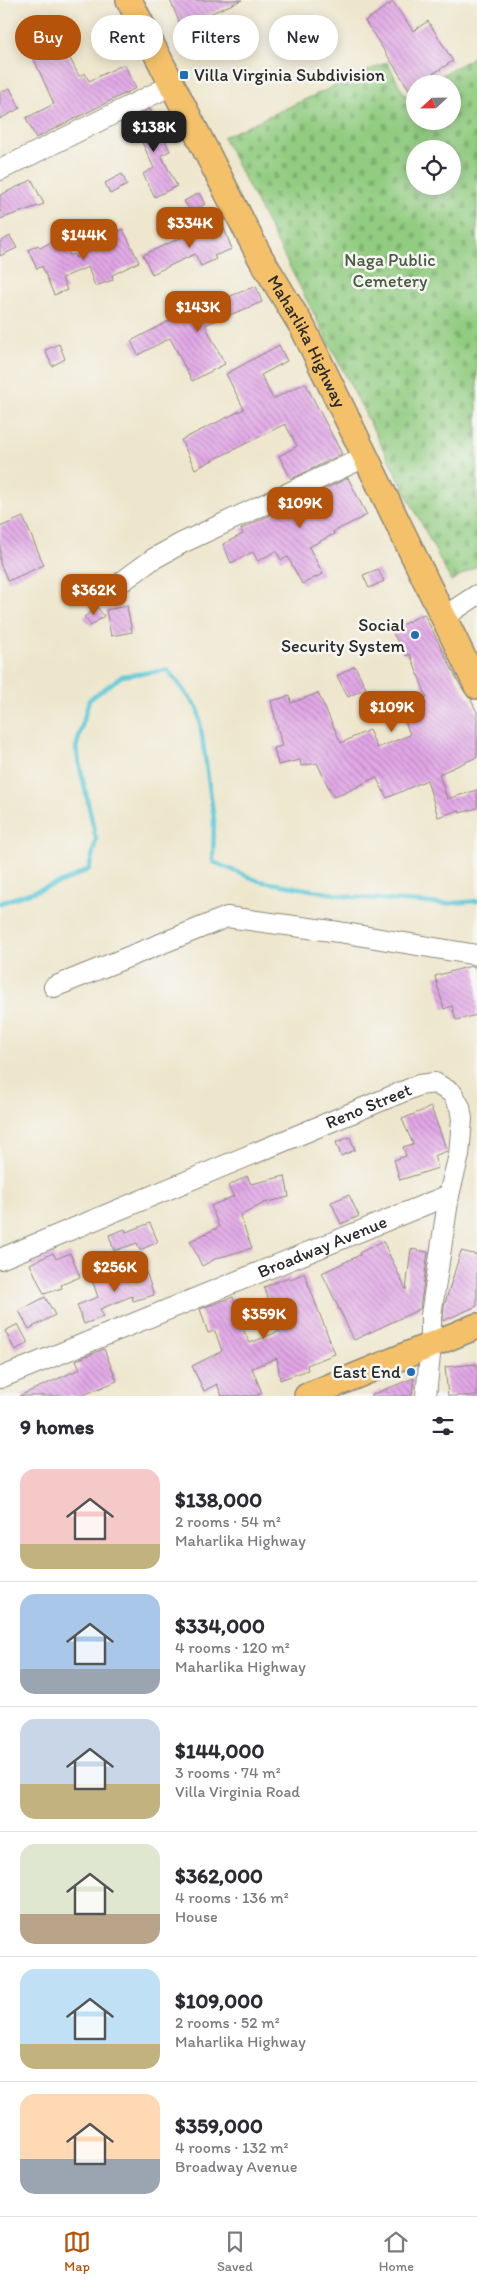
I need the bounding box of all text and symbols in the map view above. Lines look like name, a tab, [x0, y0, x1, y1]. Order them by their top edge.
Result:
chip: Buy	[15, 15, 81, 60]
chip: Rent	[91, 15, 163, 60]
chip: Filters	[173, 15, 259, 60]
chip: New	[269, 15, 338, 60]
place label: Villa Virginia Subdivision	[194, 64, 385, 86]
marker: Villa Virginia Subdivision	[178, 69, 190, 81]
north arrow	[406, 75, 461, 130]
map controls	[406, 75, 461, 195]
pin: $138K	[119, 110, 189, 153]
text: $138K	[132, 117, 176, 136]
button: locate	[406, 140, 461, 195]
pin: $334K	[155, 206, 225, 249]
text: $334K	[167, 213, 213, 232]
pin: $144K	[49, 218, 119, 261]
text: $144K	[62, 225, 107, 244]
park label: Naga Public Cemetery	[344, 249, 436, 292]
street label: Maharlika Highway	[262, 271, 351, 412]
pin: $143K	[163, 290, 233, 333]
text: $143K	[176, 297, 220, 316]
pin: $109K	[265, 486, 335, 529]
text: $109K	[278, 493, 322, 512]
pin: $362K	[59, 574, 129, 616]
text: $362K	[72, 580, 116, 599]
place label: Social Security System	[281, 614, 406, 657]
marker: Social Security System	[409, 629, 421, 641]
pin: $109K	[357, 690, 427, 733]
text: $109K	[370, 697, 414, 716]
street label: Reno Street	[322, 1078, 415, 1134]
street label: Broadway Avenue	[254, 1210, 390, 1283]
pin: $256K	[80, 1250, 150, 1293]
text: $256K	[93, 1257, 137, 1276]
pin: $359K	[229, 1298, 299, 1340]
text: $359K	[242, 1304, 286, 1323]
place label: East End	[333, 1361, 401, 1383]
marker: East End	[405, 1366, 417, 1378]
icon: filters	[429, 1412, 457, 1440]
text: 9 homes	[20, 1414, 94, 1439]
text: $138,000	[175, 1487, 262, 1512]
icon: home	[60, 1489, 120, 1549]
text: 2 rooms · 54 m²	[175, 1512, 281, 1531]
text: Maharlika Highway	[175, 1531, 306, 1550]
text: $334,000	[175, 1613, 265, 1638]
icon: home	[60, 1614, 120, 1674]
text: 4 rooms · 120 m²	[175, 1638, 290, 1657]
text: Maharlika Highway	[175, 1657, 306, 1676]
text: $144,000	[175, 1738, 264, 1763]
icon: home	[60, 1739, 120, 1799]
text: 3 rooms · 74 m²	[175, 1763, 281, 1782]
text: Villa Virginia Road	[175, 1782, 300, 1801]
text: $362,000	[175, 1863, 263, 1888]
icon: home	[60, 1864, 120, 1924]
text: 4 rooms · 136 m²	[175, 1888, 289, 1907]
text: House	[175, 1907, 218, 1926]
text: $109,000	[175, 1988, 263, 2013]
icon: home	[60, 1989, 120, 2049]
text: 2 rooms · 52 m²	[175, 2013, 280, 2032]
text: Maharlika Highway	[175, 2032, 306, 2051]
text: $359,000	[175, 2113, 263, 2138]
icon: home	[60, 2114, 120, 2174]
text: 4 rooms · 132 m²	[175, 2138, 289, 2157]
text: Broadway Avenue	[175, 2157, 297, 2176]
tab: Map	[63, 2228, 91, 2275]
tab: Saved	[217, 2228, 253, 2275]
tab: Home	[379, 2228, 414, 2275]

